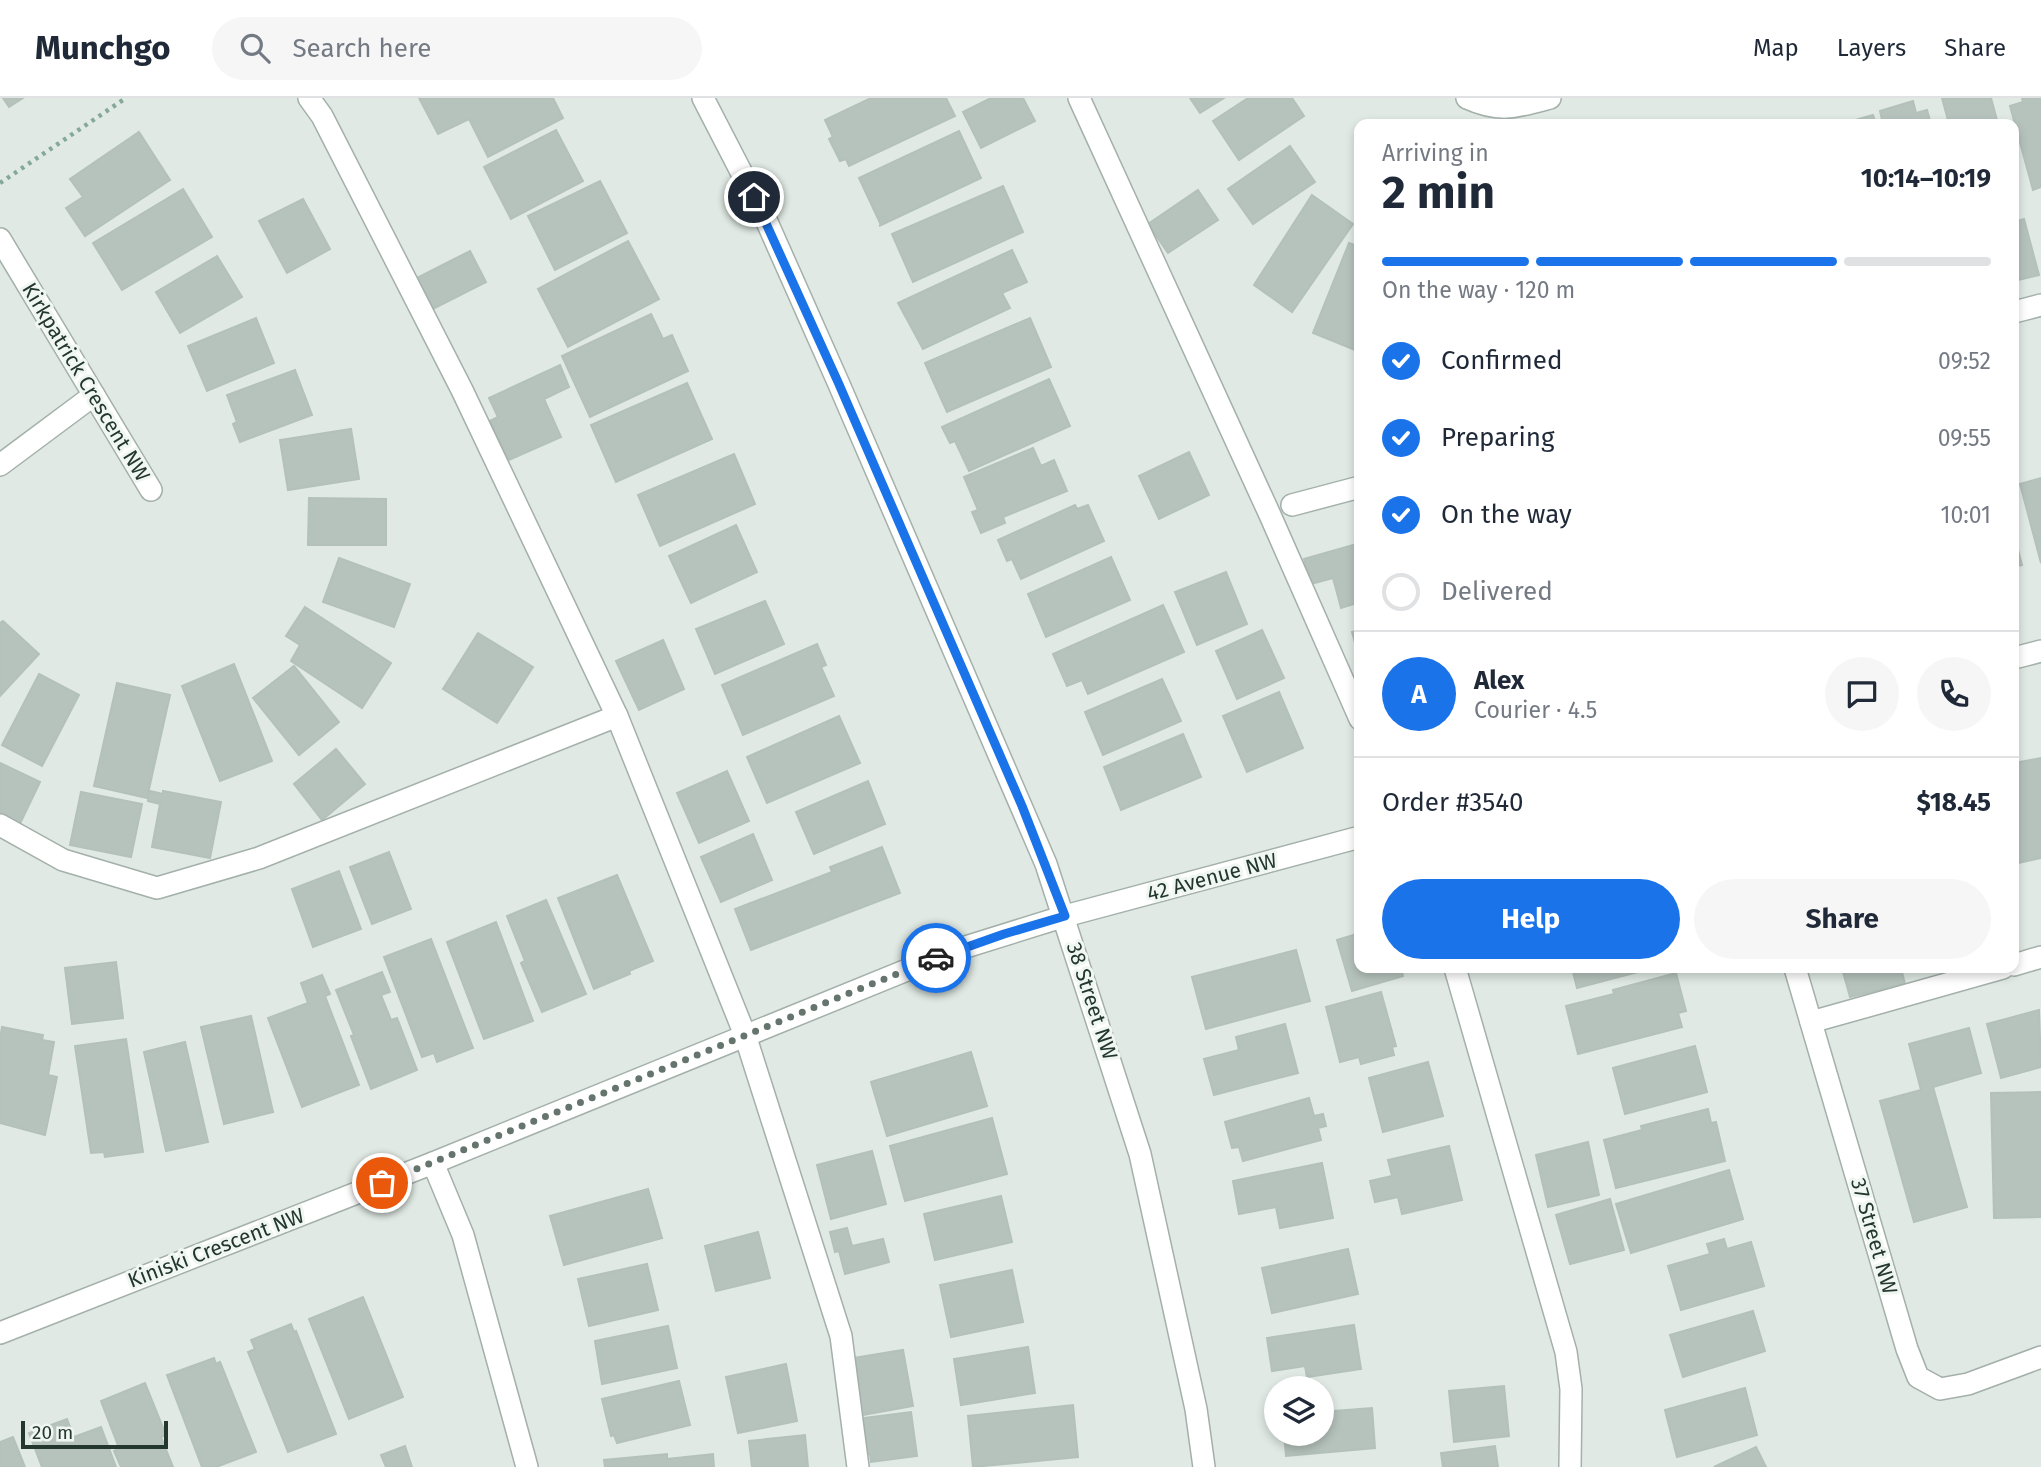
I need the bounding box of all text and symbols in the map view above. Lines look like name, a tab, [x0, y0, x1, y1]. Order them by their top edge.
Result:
search box	[212, 17, 702, 80]
text: Munchgo	[35, 28, 170, 68]
icon: search	[236, 29, 274, 67]
text: Search here	[292, 33, 431, 64]
text: Map	[1753, 34, 1799, 62]
text: Layers	[1837, 34, 1906, 62]
text: Share	[1944, 34, 2006, 62]
text: Arriving in	[1382, 139, 1489, 167]
text: 10:14–10:19	[1861, 163, 1991, 194]
text: 2 min	[1382, 165, 1495, 220]
pin	[724, 167, 784, 227]
icon: home	[735, 178, 773, 216]
text: On the way · 120 m	[1382, 276, 1575, 304]
street label: Kirkpatrick Crescent NW	[16, 278, 156, 486]
icon: check	[1382, 342, 1420, 380]
text: Confirmed	[1441, 345, 1562, 376]
text: 09:52	[1938, 347, 1991, 375]
icon: check	[1382, 419, 1420, 457]
text: Preparing	[1441, 422, 1554, 453]
text: 09:55	[1938, 424, 1991, 452]
icon: check	[1382, 496, 1420, 534]
text: On the way	[1441, 499, 1572, 530]
text: 10:01	[1940, 501, 1991, 529]
text: Delivered	[1441, 576, 1553, 607]
button: chat	[1825, 657, 1899, 731]
button: phone	[1917, 657, 1991, 731]
text: Alex	[1474, 665, 1524, 696]
text: A	[1411, 679, 1427, 710]
text: Courier · 4.5	[1474, 696, 1597, 724]
text: Order #3540	[1382, 787, 1524, 818]
text: $18.45	[1916, 787, 1991, 818]
street label: 42 Avenue NW	[1144, 847, 1280, 907]
button: Help	[1382, 879, 1680, 959]
button: Share	[1694, 879, 1991, 959]
courier	[901, 923, 971, 993]
icon: car	[917, 939, 955, 977]
street label: 38 Street NW	[1061, 939, 1123, 1063]
pin	[352, 1153, 412, 1213]
icon: bag	[363, 1164, 401, 1202]
street label: 37 Street NW	[1845, 1175, 1903, 1297]
street label: Kiniski Crescent NW	[124, 1202, 308, 1294]
map controls	[1264, 1376, 1334, 1446]
button: layers	[1264, 1376, 1334, 1446]
scale bar	[21, 1418, 168, 1450]
text: 20 m	[32, 1421, 73, 1444]

